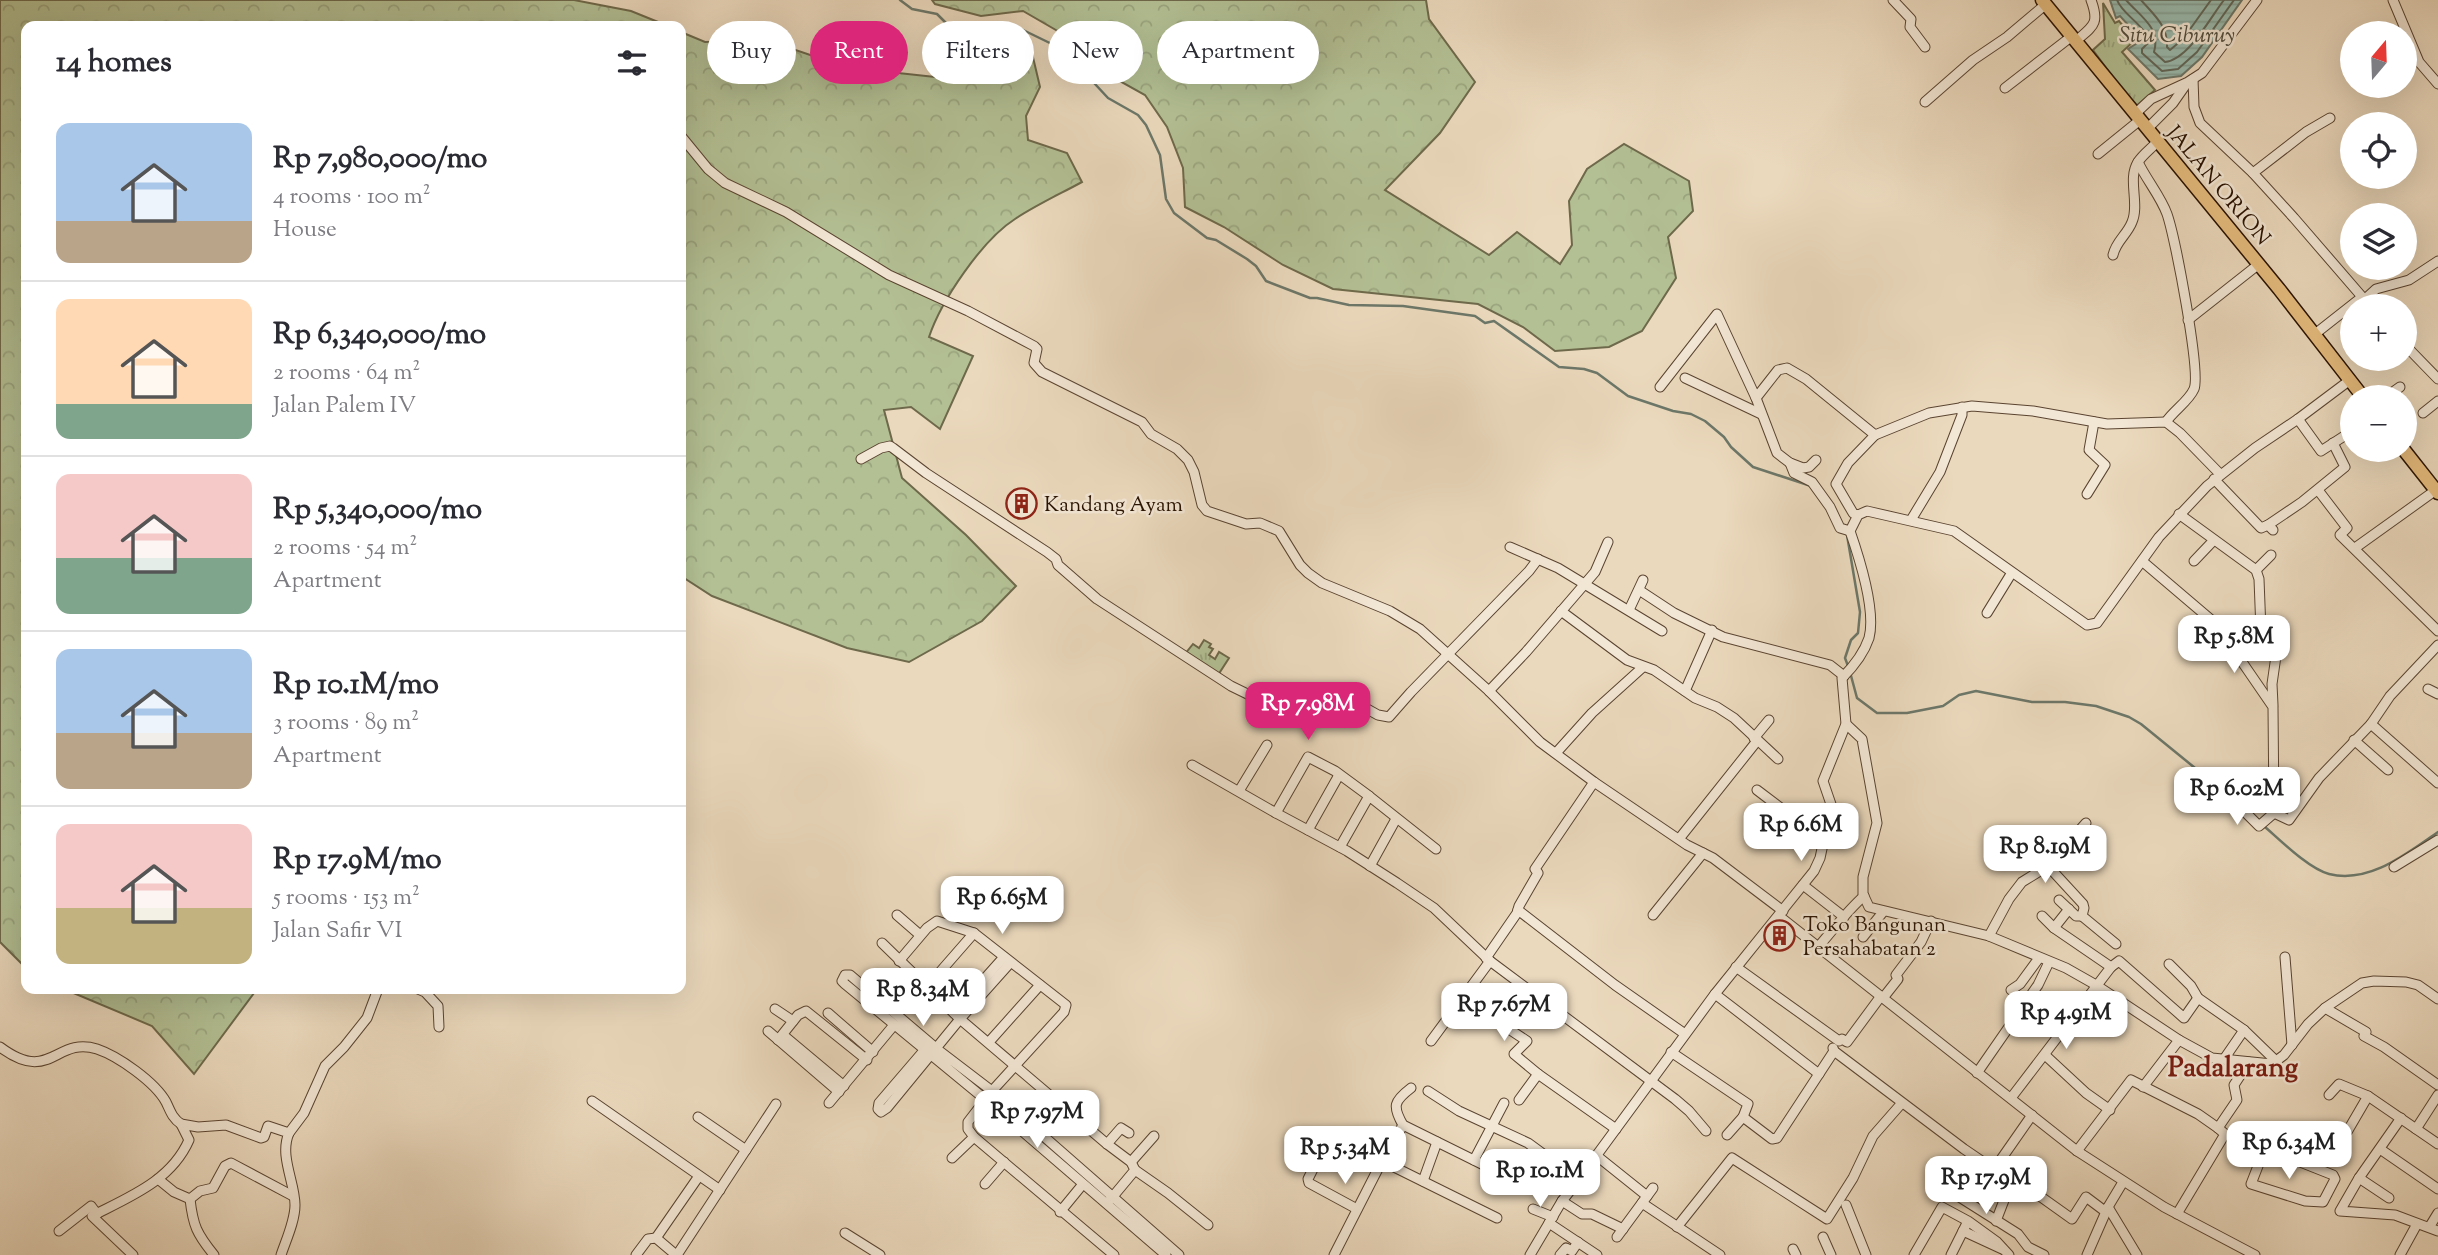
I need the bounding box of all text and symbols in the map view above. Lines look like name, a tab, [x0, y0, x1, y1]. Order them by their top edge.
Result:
water label: Situ Ciburuy	[2119, 20, 2235, 53]
chip: Buy	[707, 21, 796, 84]
chip: Rent	[810, 21, 908, 84]
chip: Filters	[922, 21, 1034, 84]
chip: New	[1048, 21, 1143, 84]
chip: Apartment	[1157, 21, 1319, 84]
north arrow	[2340, 21, 2417, 98]
map controls	[2340, 21, 2417, 462]
text: 14 homes	[56, 42, 172, 85]
icon: filters	[613, 44, 651, 82]
button: locate	[2340, 112, 2417, 189]
street label: JALAN ORION	[2158, 119, 2277, 253]
text: Rp 7,980,000/mo	[273, 138, 487, 181]
icon: home	[112, 151, 196, 235]
text: 4 rooms · 100 m²	[273, 181, 431, 214]
button: layers	[2340, 203, 2417, 280]
text: House	[273, 214, 337, 247]
button: +	[2340, 294, 2417, 371]
text: Rp 6,340,000/mo	[273, 314, 486, 357]
icon: home	[112, 327, 196, 411]
text: 2 rooms · 64 m²	[273, 357, 420, 390]
button: −	[2340, 385, 2417, 462]
text: Jalan Palem IV	[273, 390, 416, 423]
building icon: Kandang Ayam	[1004, 487, 1038, 521]
text: Rp 5,340,000/mo	[273, 489, 482, 532]
place label: Kandang Ayam	[1044, 491, 1183, 521]
icon: home	[112, 502, 196, 586]
text: 2 rooms · 54 m²	[273, 532, 417, 565]
text: Apartment	[273, 565, 382, 598]
pin: Rp 5.8M	[2169, 616, 2299, 675]
text: Rp 5.8M	[2194, 621, 2274, 654]
text: Rp 10.1M/mo	[273, 664, 439, 707]
icon: home	[112, 677, 196, 761]
pin: Rp 7.98M	[1236, 682, 1380, 742]
text: Rp 7.98M	[1261, 688, 1355, 721]
text: 3 rooms · 89 m²	[273, 707, 419, 740]
text: Apartment	[273, 740, 382, 773]
pin: Rp 6.02M	[2165, 768, 2309, 827]
text: Rp 6.02M	[2190, 773, 2284, 806]
pin: Rp 6.6M	[1736, 804, 1866, 863]
text: Rp 6.6M	[1760, 809, 1842, 842]
pin: Rp 8.19M	[1973, 826, 2117, 885]
text: Rp 8.19M	[2000, 831, 2090, 864]
text: Rp 17.9M/mo	[273, 839, 442, 882]
icon: home	[112, 852, 196, 936]
pin: Rp 6.65M	[930, 876, 1074, 936]
text: 5 rooms · 153 m²	[273, 882, 420, 915]
text: Rp 6.65M	[957, 882, 1047, 915]
place label: Toko Bangunan Persahabatan 2	[1803, 911, 1946, 965]
text: Jalan Safir VI	[273, 915, 402, 948]
building icon: Toko Bangunan Persahabatan 2	[1763, 919, 1797, 953]
pin: Rp 8.34M	[851, 968, 995, 1028]
text: Rp 8.34M	[876, 974, 970, 1007]
pin: Rp 7.67M	[1432, 984, 1576, 1043]
text: Rp 7.67M	[1457, 989, 1551, 1022]
pin: Rp 4.91M	[1994, 992, 2138, 1051]
text: Rp 4.91M	[2020, 997, 2112, 1030]
district label: Padalarang	[2168, 1049, 2298, 1089]
pin: Rp 7.97M	[965, 1090, 1109, 1150]
text: Rp 7.97M	[990, 1096, 1084, 1129]
pin: Rp 6.34M	[2217, 1122, 2361, 1181]
pin: Rp 5.34M	[1273, 1126, 1417, 1186]
text: Rp 6.34M	[2243, 1127, 2335, 1160]
text: Rp 5.34M	[1300, 1132, 1390, 1165]
pin: Rp 10.1M	[1468, 1150, 1612, 1209]
text: Rp 10.1M	[1496, 1155, 1584, 1188]
pin: Rp 17.9M	[1914, 1156, 2058, 1216]
text: Rp 17.9M	[1941, 1162, 2031, 1195]

